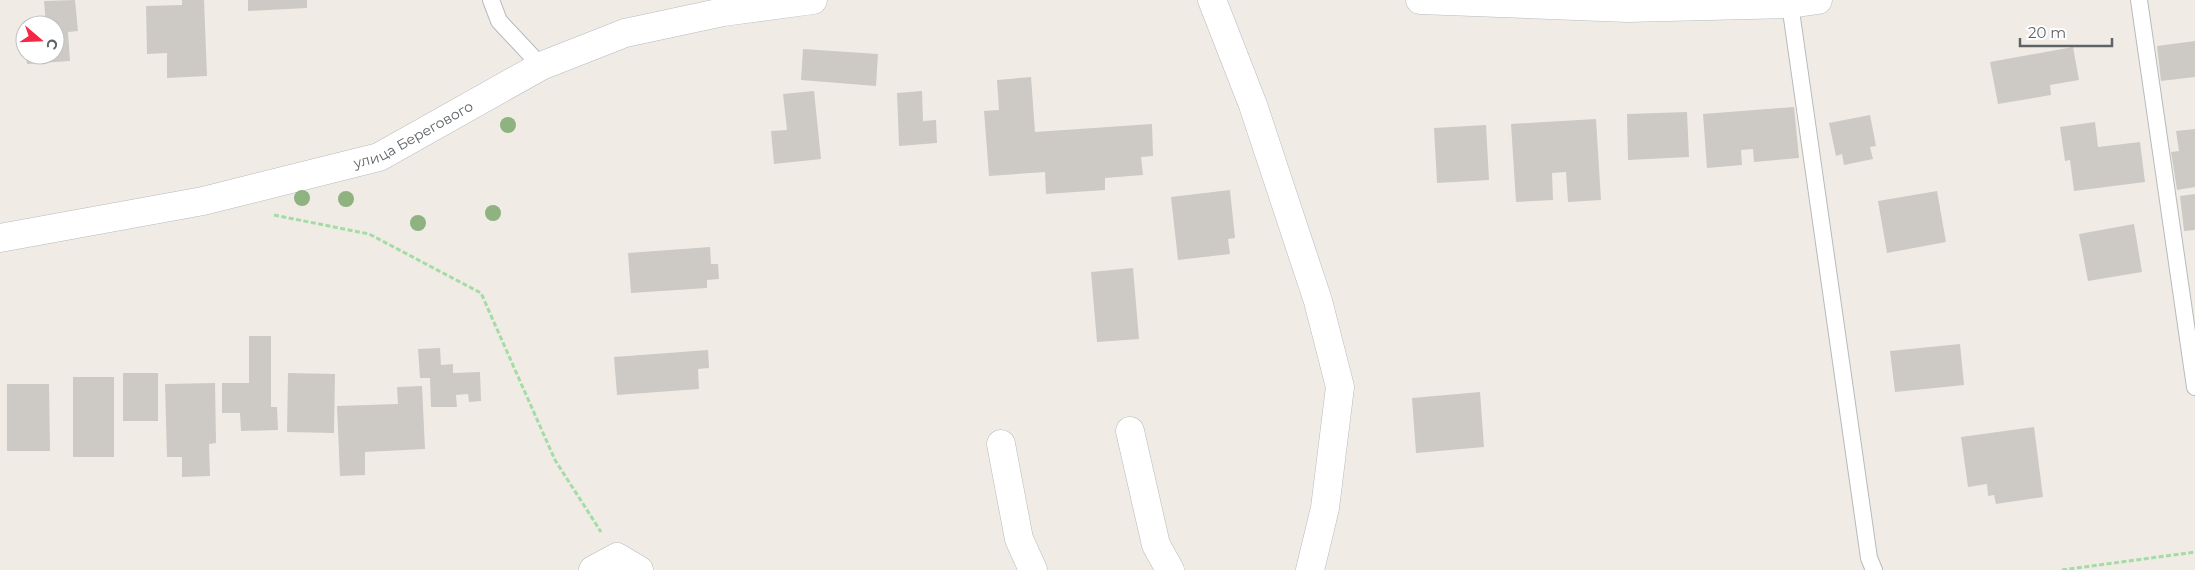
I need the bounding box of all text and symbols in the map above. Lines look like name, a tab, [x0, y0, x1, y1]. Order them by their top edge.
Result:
north arrow	[15, 15, 65, 65]
scale bar	[2020, 15, 2112, 47]
text: 20 m	[2028, 23, 2066, 42]
text: С	[42, 36, 62, 52]
street label: улица Берегового	[351, 97, 476, 172]

